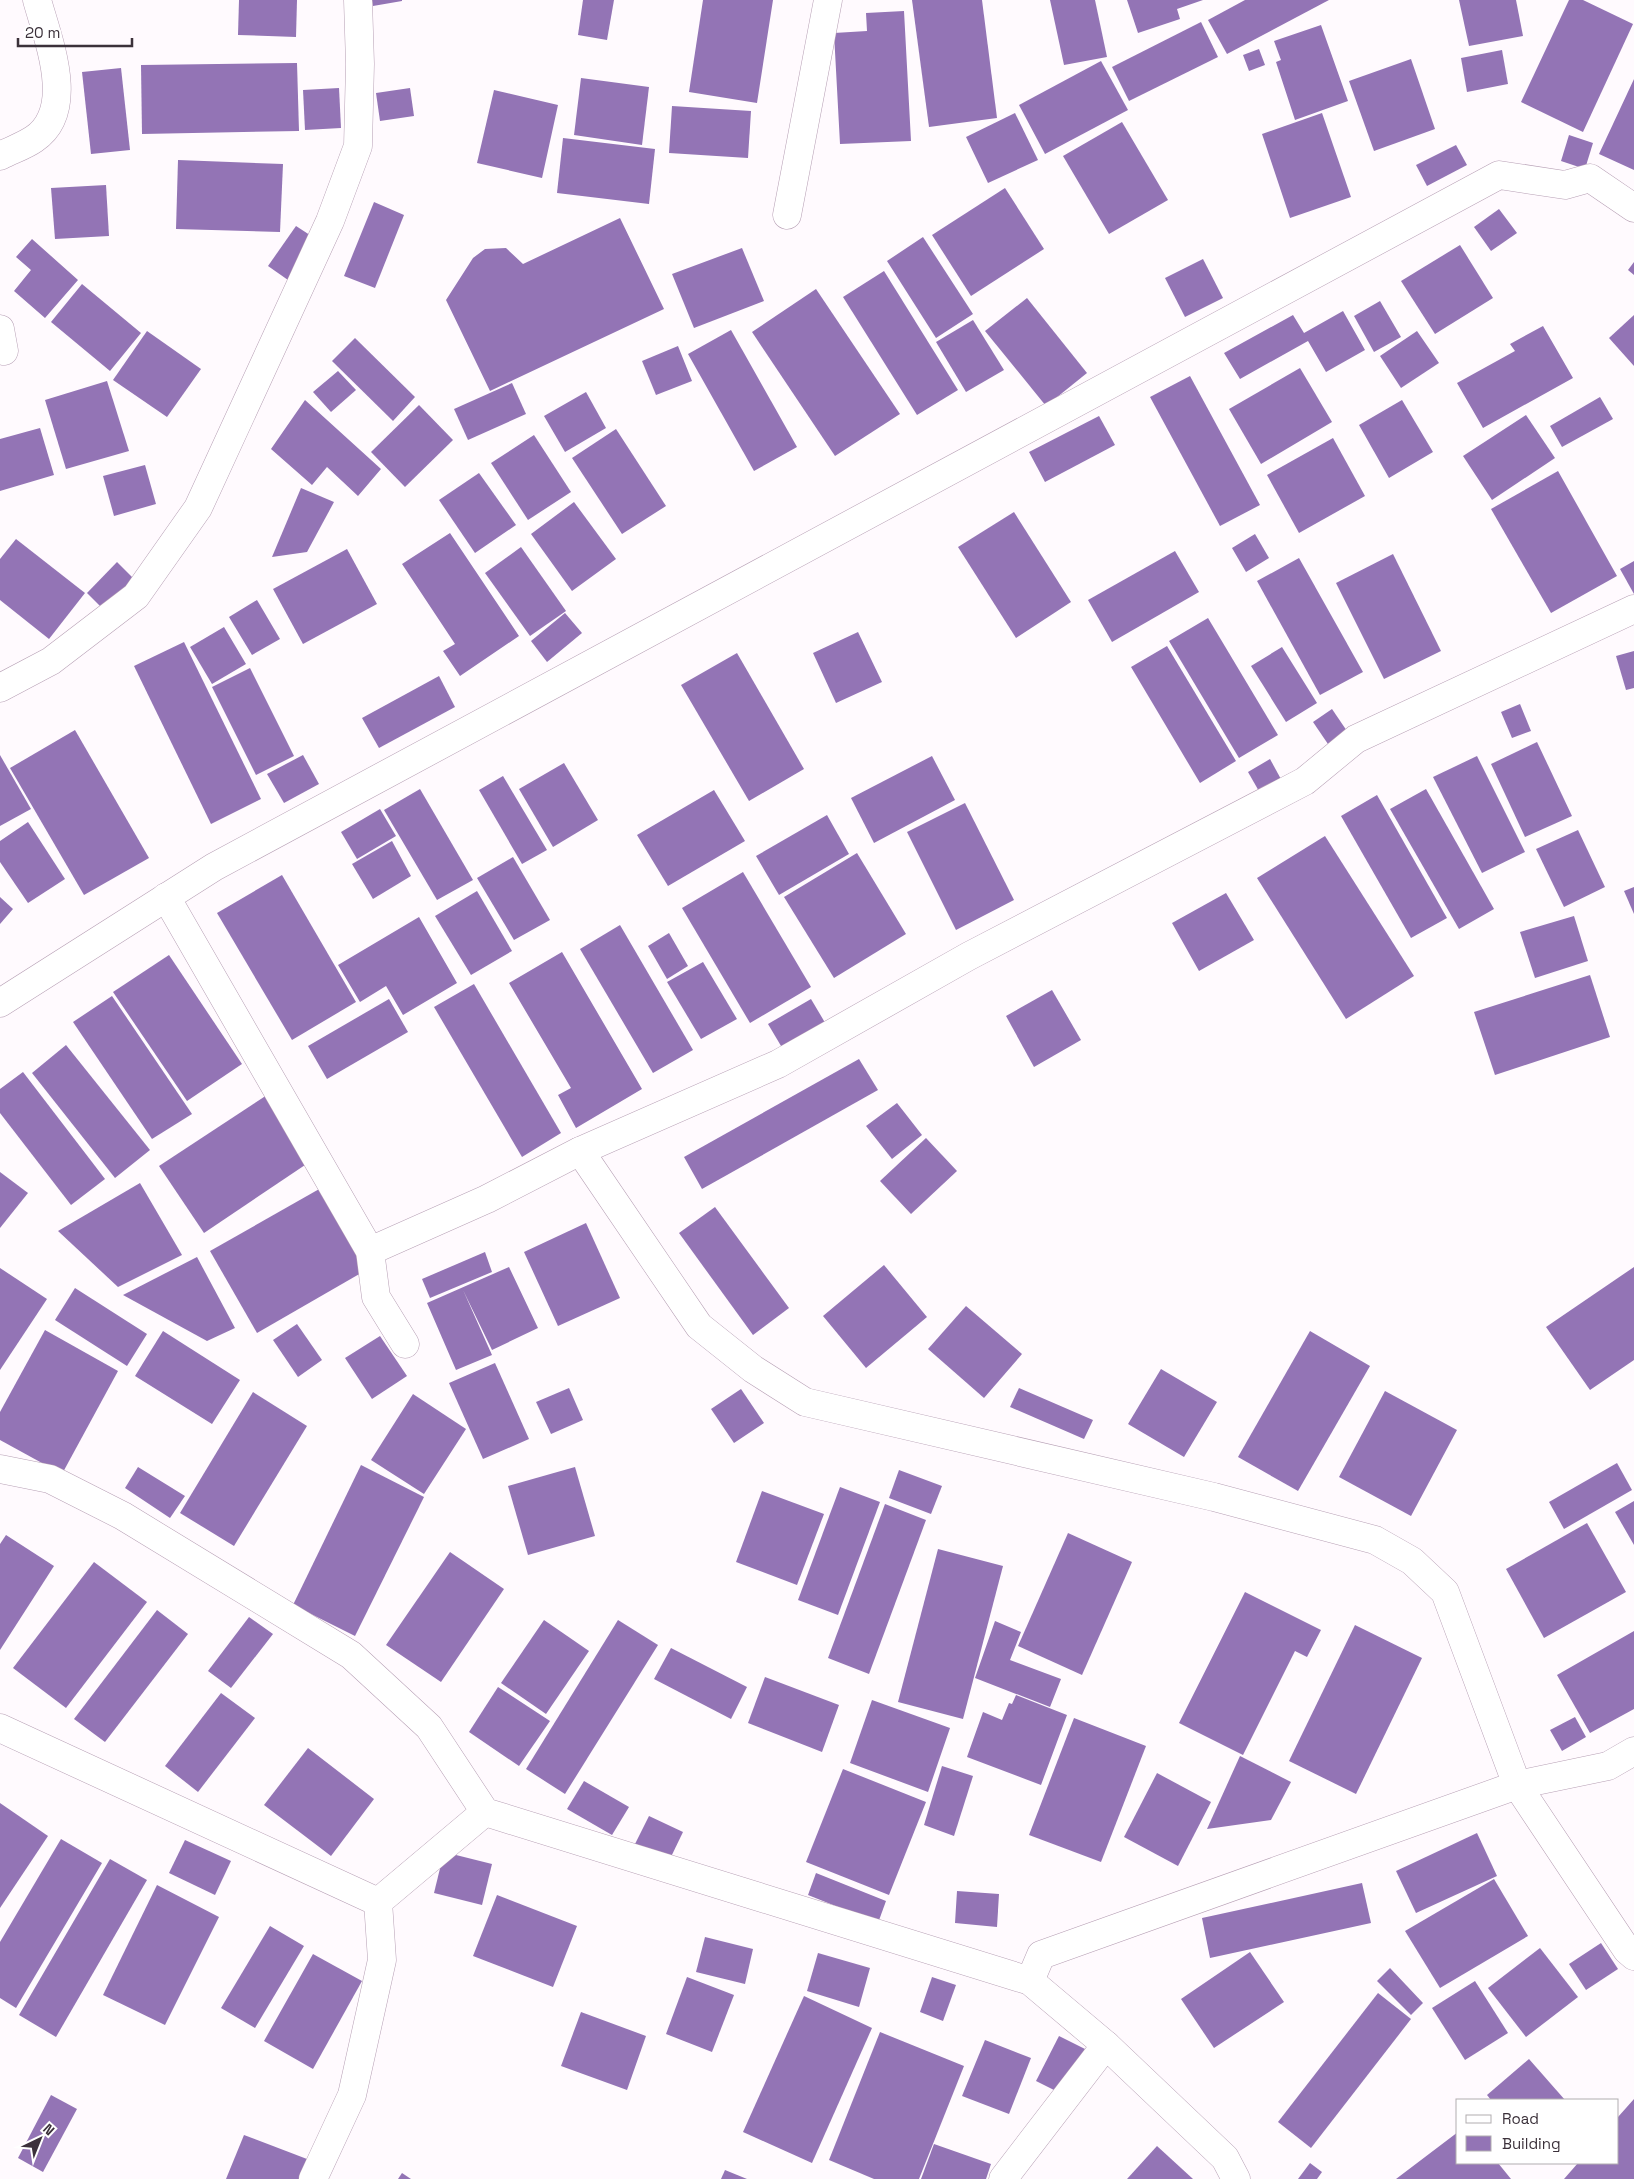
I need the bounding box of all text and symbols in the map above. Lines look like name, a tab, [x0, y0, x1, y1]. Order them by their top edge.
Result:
scale bar	[18, 15, 131, 47]
text: 20 m	[25, 23, 60, 42]
legend	[1456, 2099, 1619, 2164]
text: Road	[1502, 2109, 1539, 2128]
north arrow	[15, 2114, 65, 2164]
text: N	[39, 2120, 58, 2139]
text: Building	[1502, 2134, 1561, 2153]

